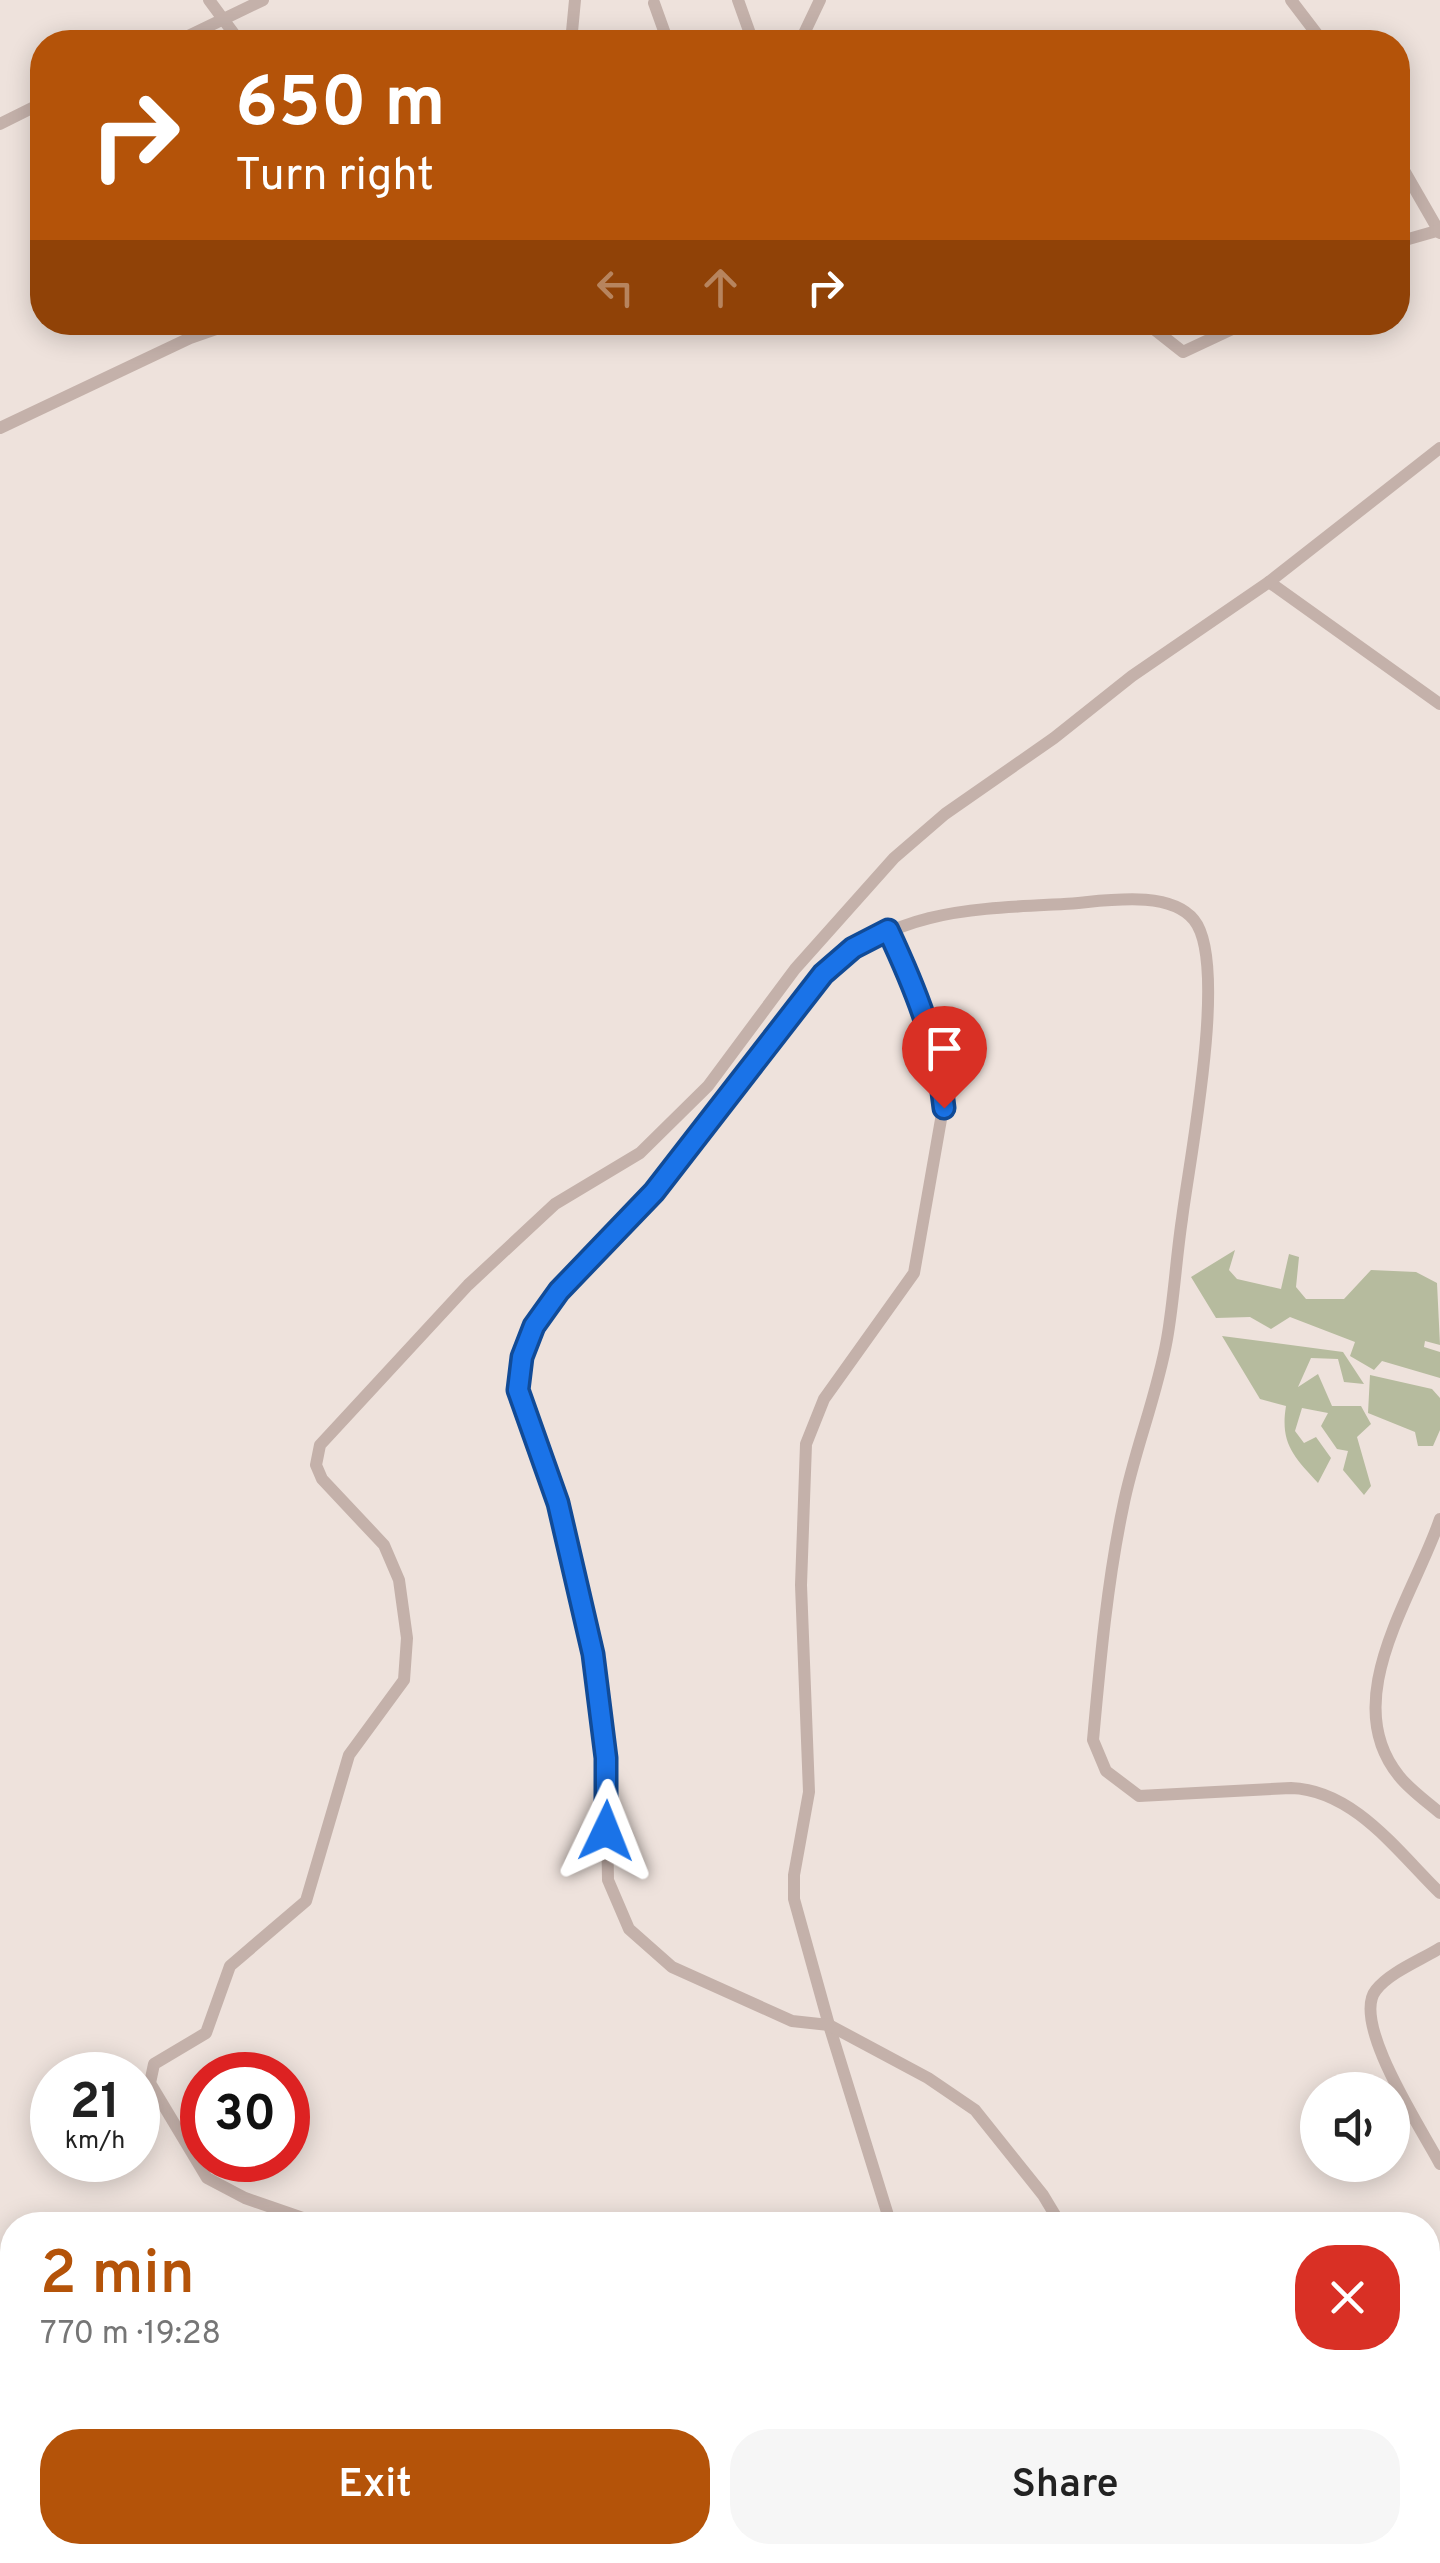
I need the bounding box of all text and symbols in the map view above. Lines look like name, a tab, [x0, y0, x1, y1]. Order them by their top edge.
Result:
text: 650 m	[235, 62, 446, 151]
icon: right	[70, 70, 200, 200]
text: Turn right	[235, 149, 434, 206]
icon: left	[588, 260, 643, 315]
icon: ahead	[693, 260, 748, 315]
icon: right	[798, 260, 853, 315]
pin	[902, 1006, 987, 1109]
icon: arrive	[917, 1021, 972, 1076]
position arrow	[554, 1779, 658, 1883]
speed limit sign: 30	[180, 2052, 310, 2182]
map controls	[1300, 2072, 1410, 2182]
button: sound	[1300, 2072, 1410, 2182]
text: 21	[70, 2073, 120, 2136]
text: km/h	[65, 2126, 125, 2158]
text: 2 min	[40, 2239, 195, 2315]
button: close	[1295, 2245, 1400, 2350]
text: 770 m · 19:28	[40, 2315, 221, 2355]
button: Exit	[40, 2429, 710, 2544]
button: Share	[730, 2429, 1400, 2544]

